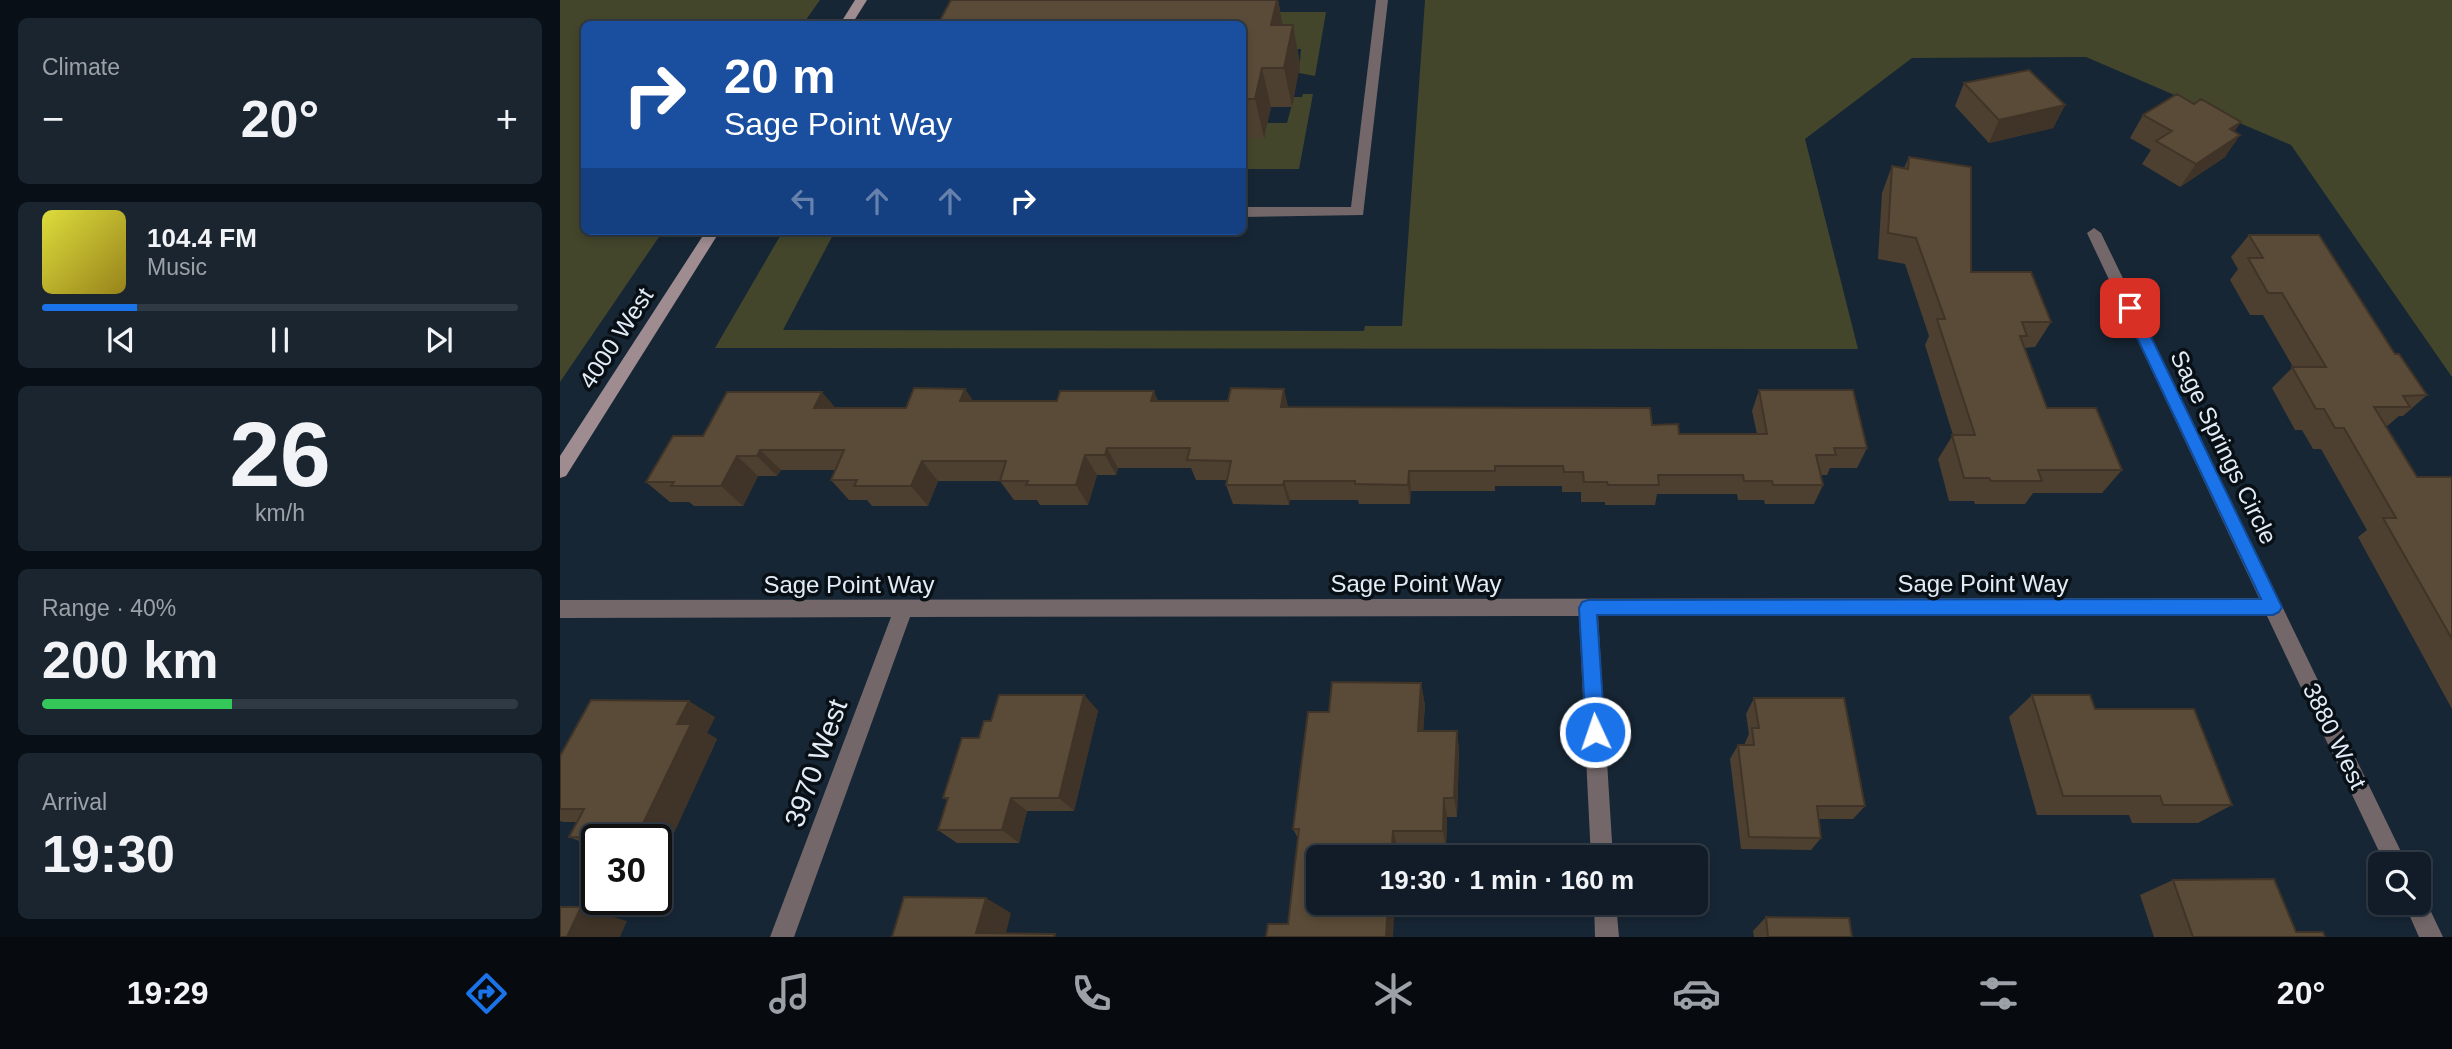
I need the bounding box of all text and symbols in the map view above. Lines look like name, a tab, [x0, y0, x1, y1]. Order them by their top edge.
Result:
icon: right	[609, 49, 700, 140]
text: 20 m	[724, 49, 836, 103]
text: Climate	[42, 54, 120, 80]
text: 20°	[241, 90, 319, 148]
text: −	[42, 98, 64, 140]
text: +	[496, 98, 518, 140]
text: Sage Point Way	[724, 106, 952, 142]
icon: left	[785, 182, 823, 220]
icon: ahead	[858, 182, 896, 220]
icon: ahead	[931, 182, 969, 220]
icon: right	[1004, 182, 1042, 220]
text: 104.4 FM	[147, 223, 257, 253]
text: Music	[147, 254, 207, 280]
pin	[2100, 278, 2160, 338]
street label: 4000 West	[574, 282, 659, 393]
icon: arrive	[2111, 289, 2149, 327]
icon: previous	[102, 321, 140, 359]
icon: pause	[261, 321, 299, 359]
icon: next	[420, 321, 458, 359]
street label: Sage Springs Circle	[2165, 346, 2283, 548]
text: 26	[229, 404, 331, 505]
text: km/h	[255, 500, 305, 526]
street label: Sage Point Way	[1330, 570, 1502, 597]
street label: Sage Point Way	[1897, 570, 2069, 597]
street label: Sage Point Way	[763, 571, 935, 598]
text: Range · 40%	[42, 595, 176, 621]
text: 200 km	[42, 631, 218, 689]
street label: 3880 West	[2298, 679, 2372, 794]
street label: 3970 West	[779, 695, 853, 831]
position arrow	[1558, 695, 1632, 769]
text: Arrival	[42, 789, 107, 815]
speed limit sign: 30	[581, 824, 672, 915]
text: 19:30	[42, 825, 175, 883]
map controls	[2368, 852, 2431, 915]
button: search	[2368, 852, 2431, 915]
text: 19:30 · 1 min · 160 m	[1380, 865, 1634, 895]
icon: directions	[462, 969, 511, 1018]
icon: music	[765, 969, 814, 1018]
icon: phone	[1067, 969, 1116, 1018]
icon: climate	[1369, 969, 1418, 1018]
icon: car	[1672, 969, 1721, 1018]
icon: filters	[1974, 969, 2023, 1018]
text: 19:29	[127, 975, 209, 1011]
text: 20°	[2277, 975, 2325, 1011]

